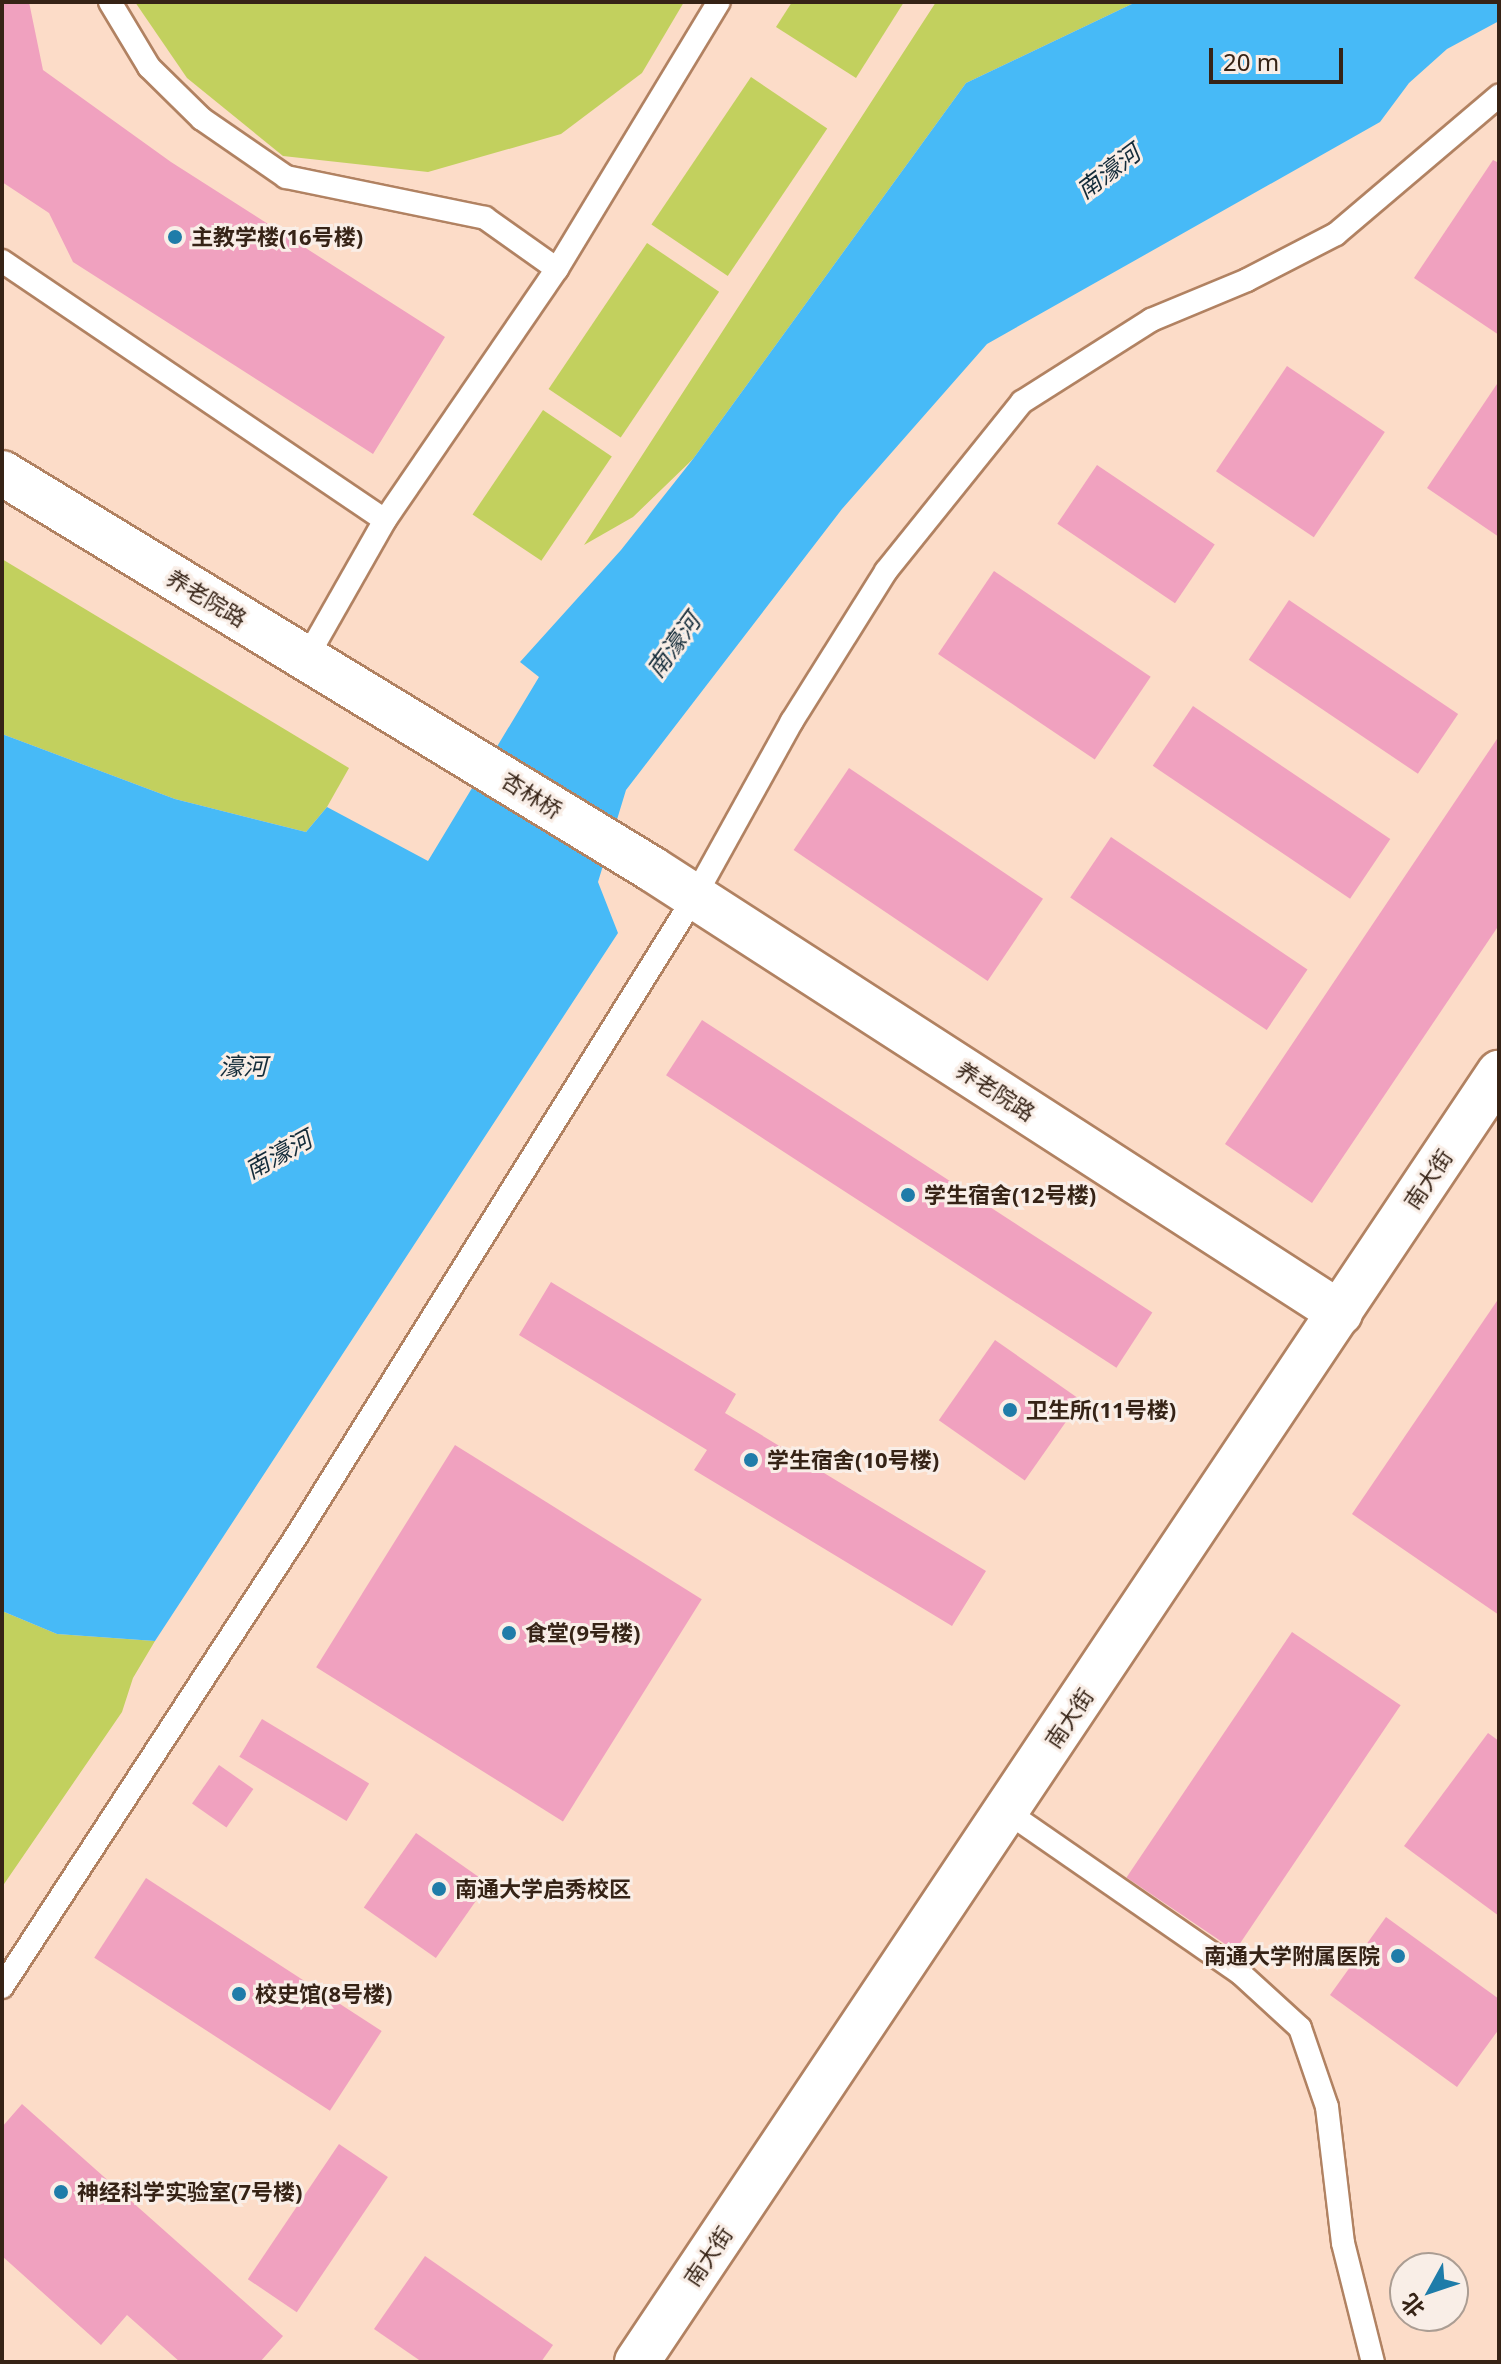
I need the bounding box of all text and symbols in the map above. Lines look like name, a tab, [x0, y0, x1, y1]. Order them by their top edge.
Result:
scale bar	[1213, 32, 1347, 82]
text: 20 m	[1223, 45, 1279, 78]
water label: 南濠河	[1071, 138, 1145, 204]
place label: 主教学楼(16号楼)	[191, 224, 363, 250]
marker: 主教学楼(16号楼)	[166, 228, 184, 246]
street label: 养老院路	[162, 564, 252, 632]
water label: 南濠河	[640, 607, 706, 683]
street label: 杏林桥	[497, 766, 567, 824]
water label: 濠河	[219, 1052, 267, 1080]
street label: 养老院路	[952, 1056, 1040, 1126]
water label: 南濠河	[240, 1124, 316, 1184]
street label: 南大街	[1399, 1144, 1457, 1214]
place label: 学生宿舍(12号楼)	[924, 1182, 1096, 1208]
marker: 学生宿舍(12号楼)	[899, 1186, 917, 1204]
place label: 卫生所(11号楼)	[1026, 1397, 1176, 1423]
marker: 卫生所(11号楼)	[1001, 1401, 1019, 1419]
place label: 学生宿舍(10号楼)	[767, 1447, 939, 1473]
marker: 学生宿舍(10号楼)	[742, 1451, 760, 1469]
place label: 食堂(9号楼)	[525, 1620, 640, 1646]
marker: 食堂(9号楼)	[500, 1624, 518, 1642]
street label: 南大街	[1040, 1683, 1098, 1753]
place label: 南通大学启秀校区	[455, 1876, 631, 1902]
marker: 南通大学启秀校区	[430, 1880, 448, 1898]
place label: 南通大学附属医院	[1204, 1943, 1380, 1969]
marker: 南通大学附属医院	[1387, 1945, 1409, 1967]
place label: 校史馆(8号楼)	[255, 1981, 392, 2007]
marker: 校史馆(8号楼)	[230, 1985, 248, 2003]
place label: 神经科学实验室(7号楼)	[77, 2179, 302, 2205]
marker: 神经科学实验室(7号楼)	[52, 2183, 70, 2201]
street label: 南大街	[679, 2221, 737, 2291]
north arrow	[1389, 2252, 1469, 2332]
text: 北	[1394, 2288, 1431, 2324]

